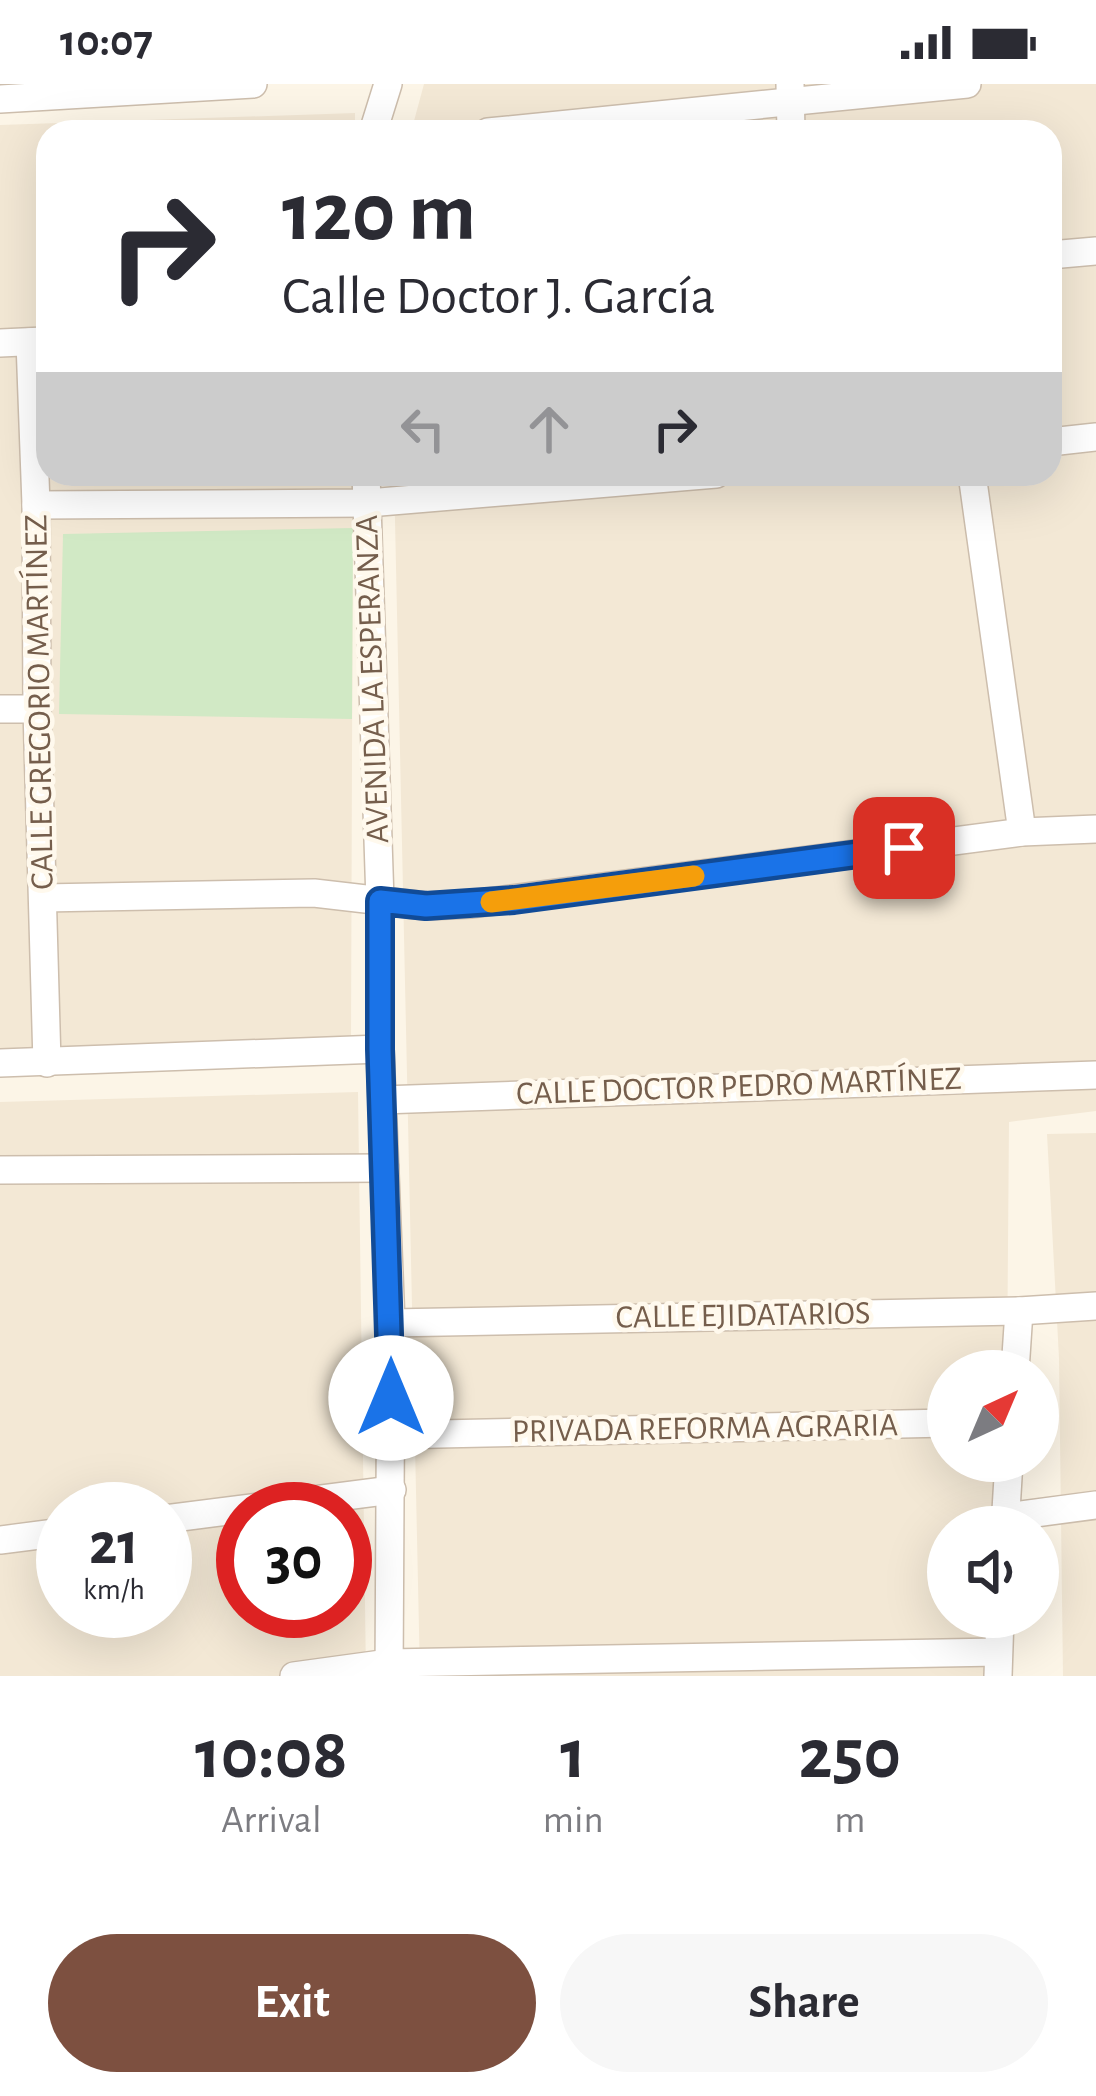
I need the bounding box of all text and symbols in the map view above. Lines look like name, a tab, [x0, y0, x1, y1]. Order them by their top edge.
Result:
text: 10:07	[60, 19, 153, 64]
icon: right	[84, 168, 240, 324]
text: 120 m	[282, 172, 476, 256]
text: Calle Doctor J. García	[282, 270, 715, 324]
icon: left	[390, 396, 456, 462]
icon: ahead	[516, 396, 582, 462]
icon: right	[642, 396, 708, 462]
street label: CALLE GREGORIO MARTÍNEZ	[16, 514, 60, 890]
street label: AVENIDA LA ESPERANZA	[351, 514, 395, 844]
pin	[853, 797, 955, 899]
icon: arrive	[871, 815, 937, 881]
street label: CALLE DOCTOR PEDRO MARTÍNEZ	[515, 1059, 962, 1111]
street label: CALLE EJIDATARIOS	[615, 1297, 871, 1335]
position arrow	[328, 1335, 454, 1461]
north arrow	[927, 1350, 1059, 1482]
map controls	[927, 1350, 1059, 1638]
street label: PRIVADA REFORMA AGRARIA	[512, 1409, 898, 1449]
speed limit sign: 30	[216, 1482, 372, 1638]
button: sound	[927, 1506, 1059, 1638]
text: 21	[89, 1515, 139, 1575]
text: km/h	[83, 1575, 145, 1605]
text: 10:08	[195, 1719, 348, 1791]
text: 1	[560, 1719, 586, 1791]
text: 250	[799, 1719, 901, 1791]
text: Arrival	[221, 1801, 322, 1840]
text: min	[543, 1801, 604, 1840]
text: m	[834, 1801, 865, 1840]
button: Exit	[48, 1934, 536, 2072]
button: Share	[560, 1934, 1048, 2072]

